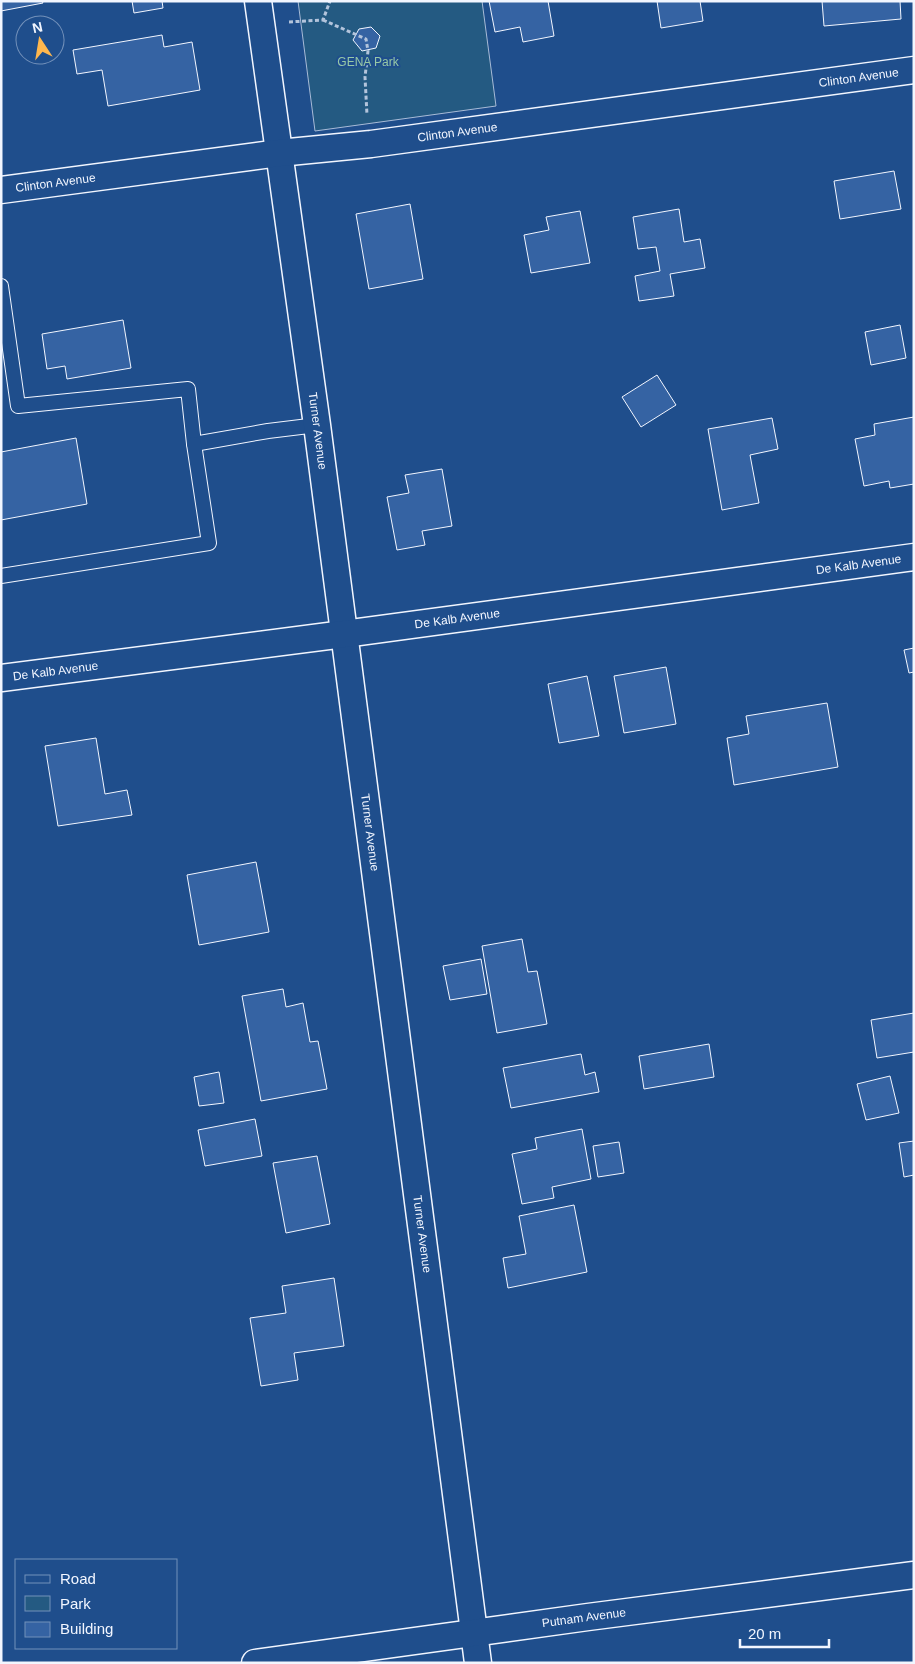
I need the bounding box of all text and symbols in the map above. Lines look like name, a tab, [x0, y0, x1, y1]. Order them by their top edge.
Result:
north arrow	[15, 15, 65, 65]
text: N	[31, 18, 44, 36]
park label: GENA Park	[337, 55, 400, 69]
street label: Clinton Avenue	[818, 65, 900, 90]
street label: Clinton Avenue	[416, 120, 499, 145]
street label: Clinton Avenue	[15, 170, 97, 195]
street label: Turner Avenue	[305, 391, 330, 471]
street label: De Kalb Avenue	[815, 552, 902, 577]
street label: De Kalb Avenue	[414, 606, 501, 631]
street label: De Kalb Avenue	[12, 659, 99, 683]
street label: Turner Avenue	[358, 793, 382, 872]
street label: Turner Avenue	[410, 1194, 434, 1274]
legend	[15, 1559, 178, 1649]
text: Road	[60, 1570, 96, 1587]
text: Park	[60, 1595, 91, 1612]
street label: Putnam Avenue	[541, 1605, 627, 1630]
scale bar	[740, 1616, 829, 1648]
text: Building	[60, 1620, 113, 1637]
text: 20 m	[748, 1625, 781, 1642]

